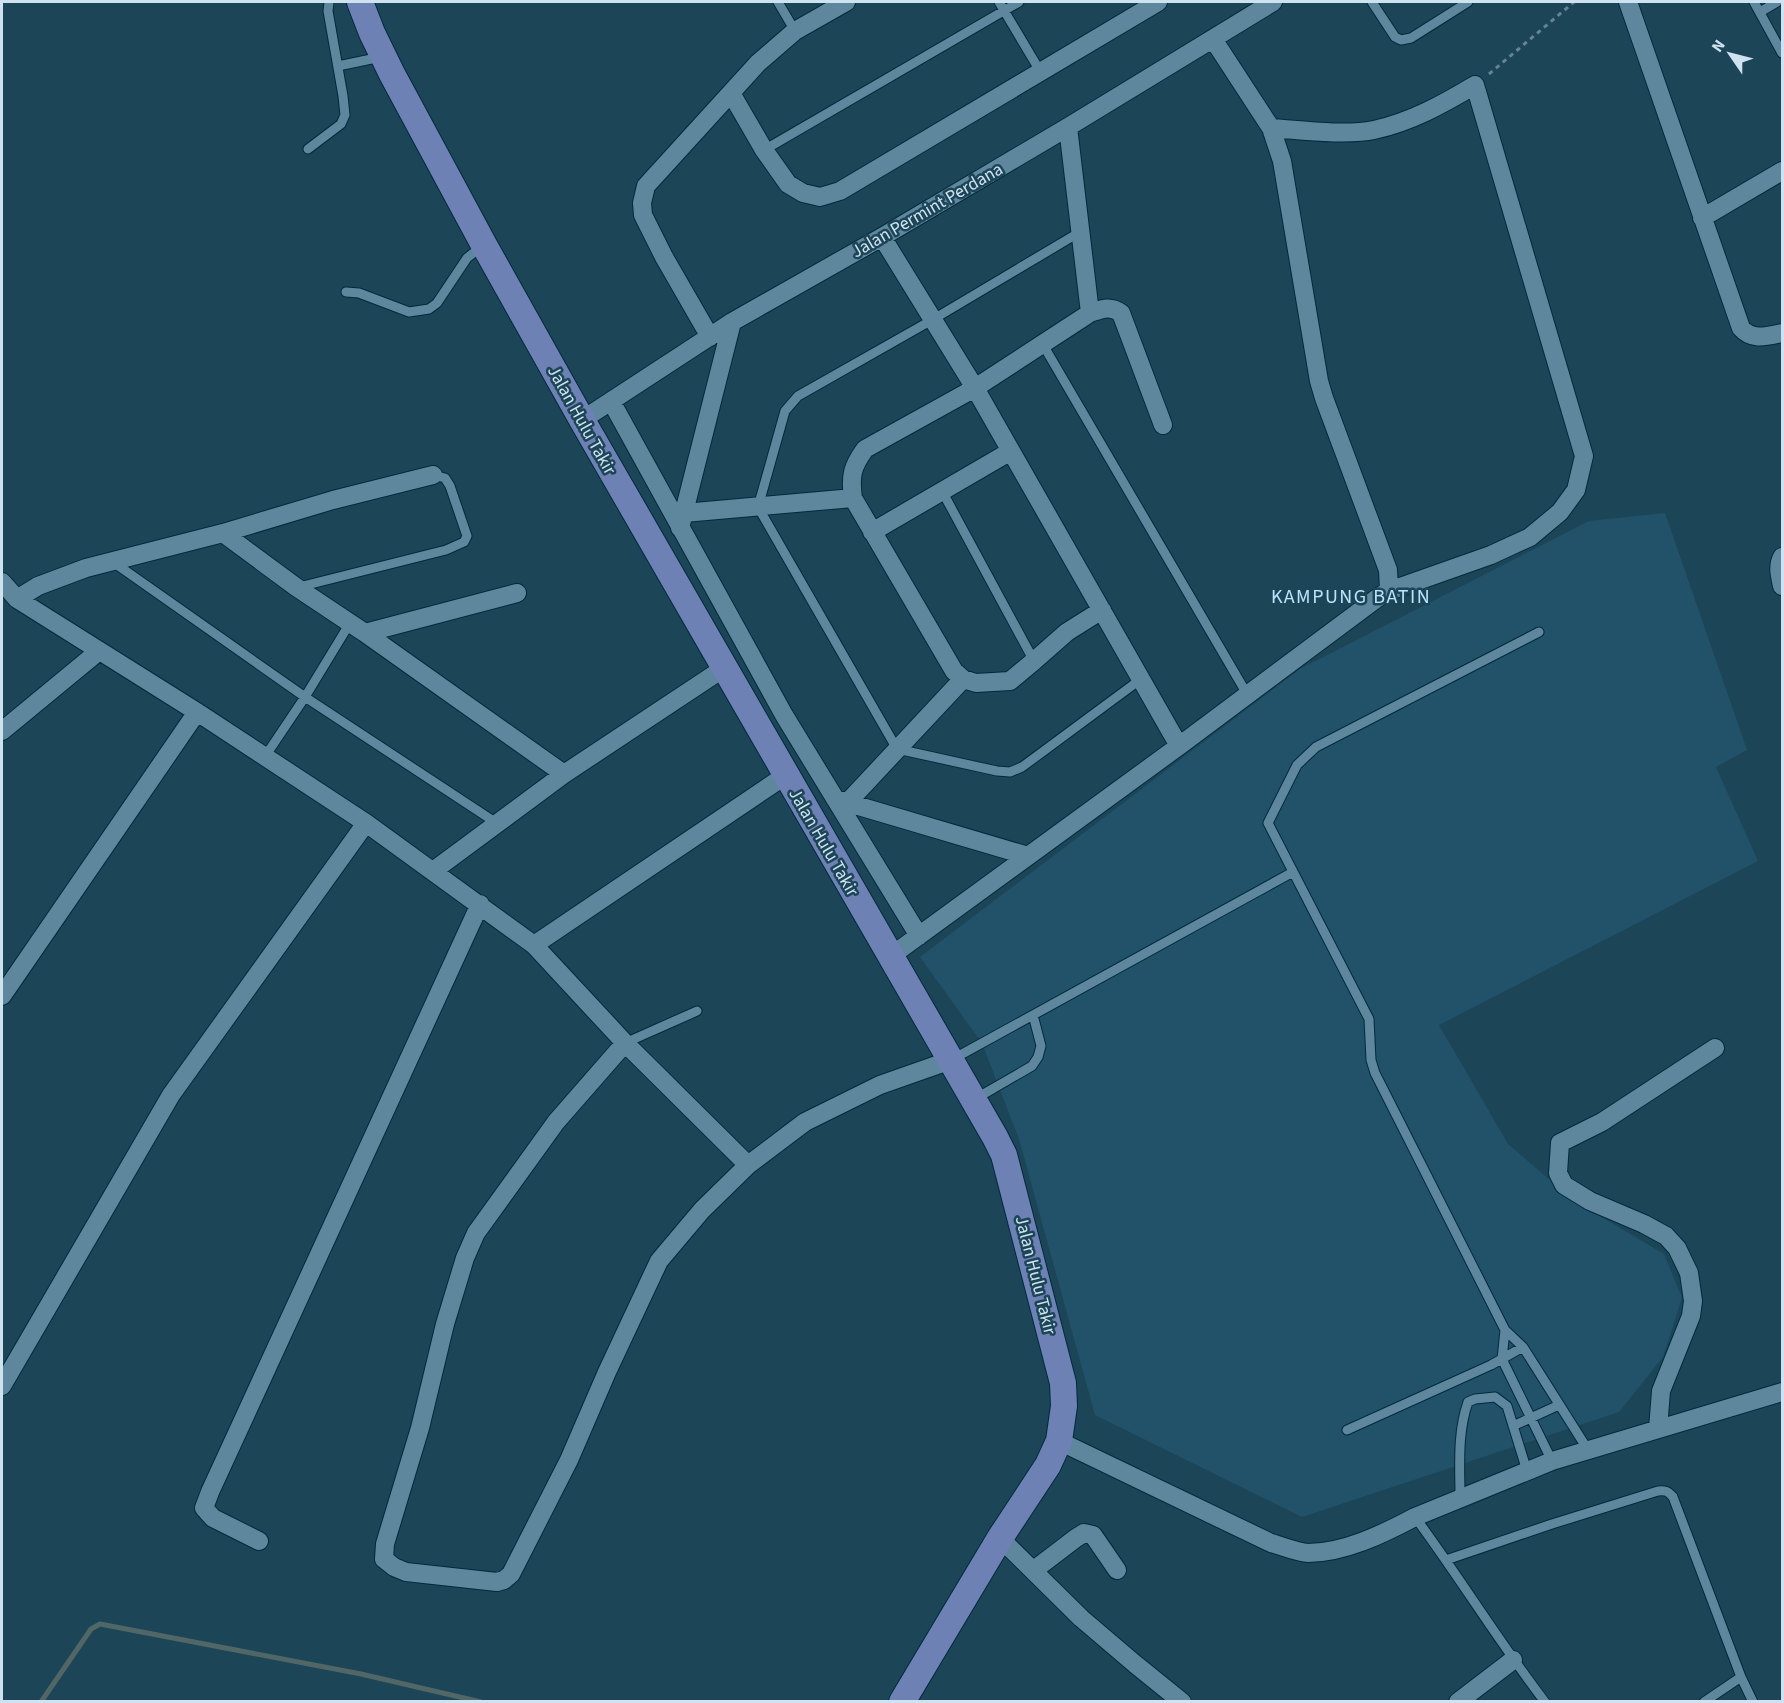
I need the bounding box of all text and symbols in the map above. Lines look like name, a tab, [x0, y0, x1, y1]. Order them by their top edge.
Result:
north arrow	[1700, 24, 1760, 84]
text: N	[1706, 35, 1731, 57]
street label: Jalan Permint Perdana	[847, 157, 1008, 264]
street label: Jalan Hulu Takir	[541, 361, 622, 480]
district label: KAMPUNG BATIN	[1271, 583, 1431, 611]
street label: Jalan Hulu Takir	[782, 783, 865, 902]
street label: Jalan Hulu Takir	[1009, 1213, 1062, 1338]

